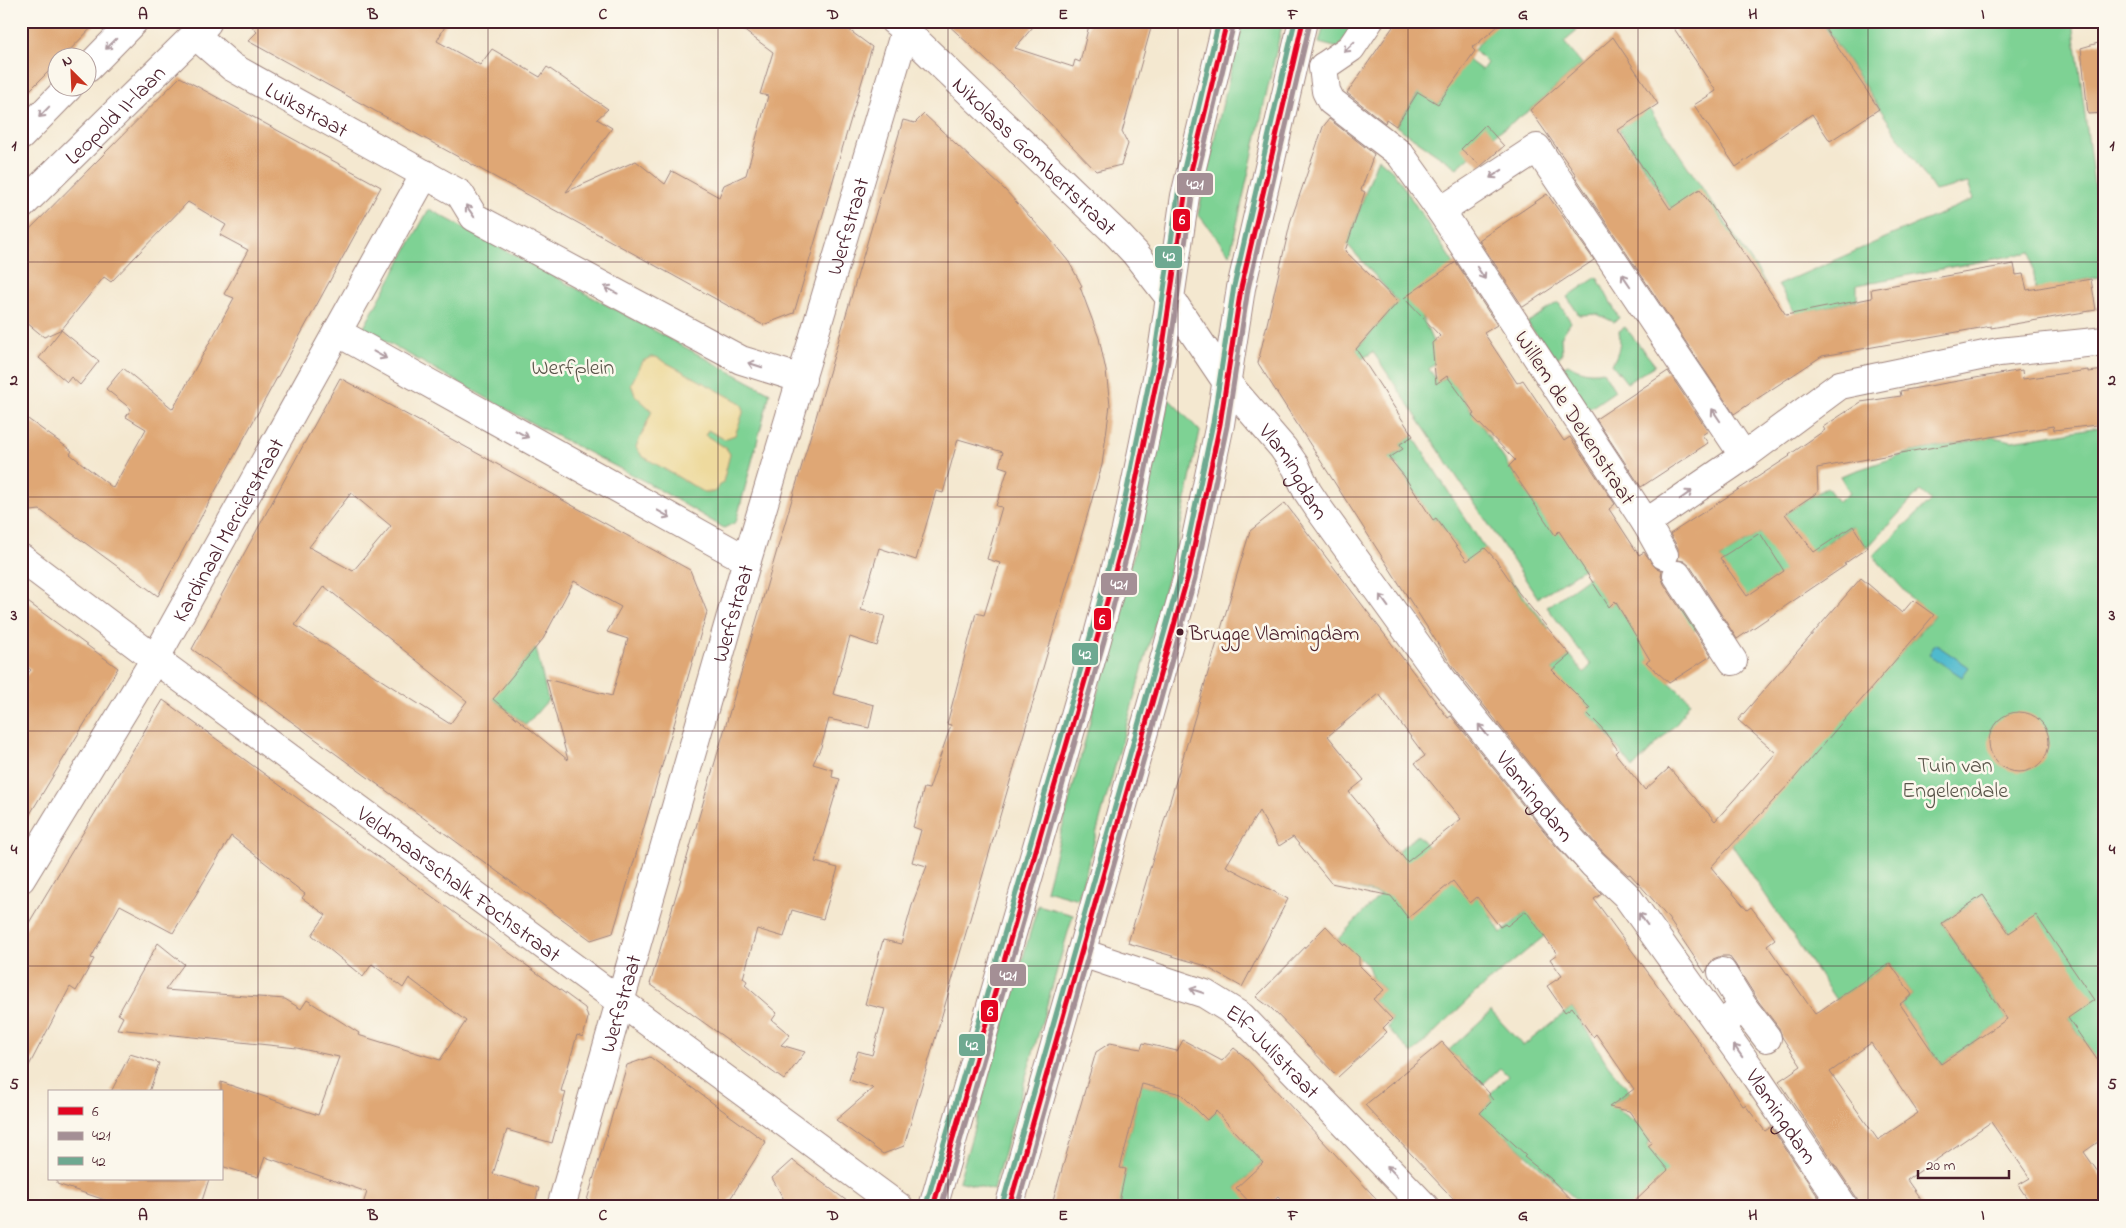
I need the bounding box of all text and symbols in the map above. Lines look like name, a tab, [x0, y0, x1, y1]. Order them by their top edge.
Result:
text: A	[138, 3, 148, 27]
text: B	[367, 3, 379, 27]
text: C	[599, 3, 608, 27]
text: D	[826, 3, 839, 27]
text: E	[1058, 3, 1068, 27]
text: F	[1287, 3, 1299, 27]
text: G	[1518, 3, 1528, 27]
text: H	[1748, 3, 1758, 27]
text: I	[1981, 3, 1985, 27]
one-way arrow	[105, 38, 117, 50]
one-way arrow	[1343, 41, 1356, 53]
north arrow	[48, 48, 98, 98]
text: N	[59, 50, 76, 73]
street label: Leopold II-laan	[59, 59, 174, 174]
street label: Nikolaas Gombertstraat	[944, 70, 1123, 245]
street label: Luikstraat	[258, 75, 354, 148]
one-way arrow	[39, 105, 51, 117]
text: 1	[11, 134, 17, 158]
text: 1	[2109, 134, 2115, 158]
one-way arrow	[1490, 169, 1504, 179]
line badge: 421	[1176, 172, 1214, 196]
street label: Werfstraat	[820, 173, 880, 279]
text: 421	[1185, 175, 1204, 196]
one-way arrow	[465, 204, 476, 218]
line badge: 6	[1172, 208, 1191, 232]
text: 6	[1178, 210, 1186, 231]
line badge: 42	[1154, 245, 1183, 269]
text: 42	[1162, 247, 1175, 268]
one-way arrow	[1476, 266, 1486, 280]
one-way arrow	[1621, 273, 1631, 287]
one-way arrow	[604, 285, 619, 295]
street label: Willem de Dekenstraat	[1505, 325, 1642, 513]
one-way arrow	[372, 351, 386, 361]
park label: Werfplein	[532, 353, 614, 385]
one-way arrow	[748, 359, 764, 369]
text: 2	[9, 369, 18, 393]
text: 2	[2107, 369, 2116, 393]
one-way arrow	[1711, 408, 1722, 422]
street label: Vlamingdam	[1249, 417, 1335, 528]
one-way arrow	[514, 430, 528, 440]
street label: Kardinaal Mercierstraat	[166, 432, 294, 629]
one-way arrow	[1679, 490, 1693, 500]
one-way arrow	[656, 509, 670, 519]
street label: Werfstraat	[705, 561, 764, 667]
line badge: 421	[1100, 572, 1138, 596]
text: 421	[1109, 575, 1128, 596]
one-way arrow	[1379, 594, 1389, 608]
text: 3	[10, 604, 18, 628]
text: 3	[2108, 604, 2116, 628]
line badge: 6	[1093, 607, 1112, 631]
text: 6	[1098, 610, 1106, 631]
place label: Brugge Vlamingdam	[1188, 620, 1359, 652]
marker: Brugge Vlamingdam	[1175, 627, 1185, 637]
line badge: 42	[1071, 642, 1099, 666]
text: 42	[1078, 645, 1091, 666]
one-way arrow	[1477, 724, 1488, 737]
street label: Vlamingdam	[1486, 744, 1580, 850]
park label: Tuin van Engelendale	[1902, 751, 2008, 809]
street label: Veldmaarschalk Fochstraat	[348, 799, 567, 972]
text: 4	[10, 838, 18, 862]
text: 4	[2108, 838, 2116, 862]
one-way arrow	[1638, 912, 1648, 926]
street label: Werfstraat	[593, 951, 652, 1057]
line badge: 421	[989, 963, 1027, 987]
text: 421	[998, 966, 1017, 987]
one-way arrow	[1190, 986, 1205, 995]
street label: Elf-Julistraat	[1219, 998, 1326, 1108]
line badge: 6	[980, 999, 999, 1023]
text: 6	[986, 1002, 994, 1023]
line badge: 42	[958, 1033, 986, 1057]
text: 42	[965, 1036, 978, 1057]
one-way arrow	[1733, 1044, 1743, 1058]
street label: Vlamingdam	[1735, 1063, 1824, 1172]
text: 5	[9, 1073, 19, 1097]
text: 5	[2107, 1073, 2117, 1097]
legend	[48, 1090, 222, 1180]
text: 6	[92, 1101, 99, 1123]
text: 421	[92, 1125, 111, 1147]
scale bar	[1918, 1148, 2010, 1180]
text: 42	[92, 1151, 106, 1173]
text: 20 m	[1926, 1155, 1956, 1177]
one-way arrow	[1386, 1165, 1398, 1178]
text: A	[138, 1204, 148, 1228]
text: B	[367, 1204, 379, 1228]
text: C	[599, 1204, 608, 1228]
text: D	[826, 1204, 839, 1228]
text: E	[1058, 1204, 1068, 1228]
text: F	[1287, 1204, 1299, 1228]
text: G	[1518, 1204, 1528, 1228]
text: H	[1748, 1204, 1758, 1228]
text: I	[1981, 1204, 1985, 1228]

